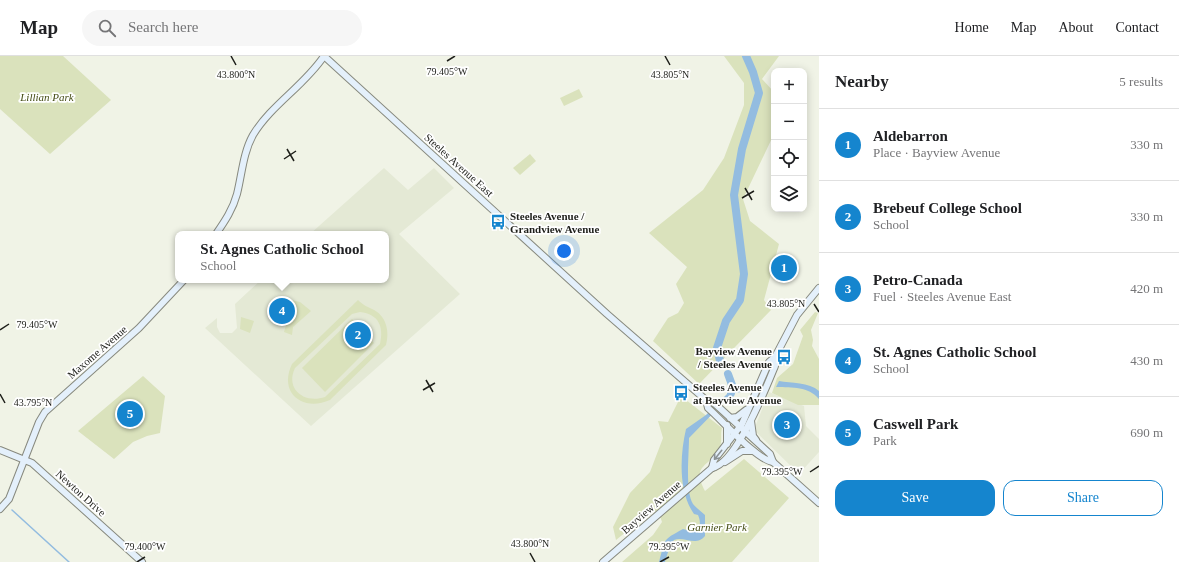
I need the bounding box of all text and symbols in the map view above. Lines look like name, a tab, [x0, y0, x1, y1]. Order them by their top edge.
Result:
search box	[82, 10, 362, 46]
text: Map	[20, 17, 58, 38]
icon: search	[96, 17, 118, 39]
text: Search here	[128, 19, 198, 35]
text: Home	[955, 20, 989, 35]
text: Map	[1011, 20, 1036, 35]
text: About	[1058, 20, 1093, 35]
text: Contact	[1115, 20, 1159, 35]
text: 79.405°W	[427, 66, 468, 77]
map controls	[771, 68, 807, 212]
button: +	[771, 68, 807, 104]
text: 43.800°N	[217, 69, 255, 80]
text: 43.805°N	[651, 69, 689, 80]
text: Nearby	[835, 72, 889, 91]
text: 5 results	[1119, 74, 1163, 89]
park label: Lillian Park	[19, 91, 75, 103]
button: −	[771, 104, 807, 140]
text: Aldebarron	[873, 128, 948, 144]
street label: Steeles Avenue East	[422, 131, 496, 199]
text: 1	[845, 137, 851, 152]
text: 330 m	[1130, 137, 1163, 152]
button: locate	[771, 140, 807, 176]
text: Place · Bayview Avenue	[873, 145, 1000, 160]
button: layers	[771, 176, 807, 212]
text: Brebeuf College School	[873, 200, 1022, 216]
text: 2	[845, 209, 851, 224]
text: 330 m	[1130, 209, 1163, 224]
place label: Steeles Avenue / Grandview Avenue	[510, 210, 599, 235]
bus stop icon: Steeles Avenue / Grandview Avenue	[489, 213, 507, 231]
text: School	[873, 217, 909, 232]
popup	[175, 231, 389, 283]
text: St. Agnes Catholic School	[200, 241, 364, 257]
your location	[554, 241, 574, 261]
pin: 1	[771, 253, 797, 283]
text: School	[200, 258, 236, 273]
text: Petro-Canada	[873, 272, 963, 288]
text: 3	[845, 281, 851, 296]
text: 420 m	[1130, 281, 1163, 296]
text: Fuel · Steeles Avenue East	[873, 289, 1011, 304]
pin: 4	[269, 296, 295, 326]
text: 43.805°N	[767, 298, 805, 309]
text: 79.405°W	[17, 319, 58, 330]
pin: 2	[345, 320, 371, 350]
street label: Maxome Avenue	[65, 323, 129, 381]
text: St. Agnes Catholic School	[873, 344, 1036, 360]
place label: Bayview Avenue / Steeles Avenue	[696, 345, 772, 370]
bus stop icon: Bayview Avenue / Steeles Avenue	[775, 348, 793, 366]
text: 4	[845, 353, 851, 368]
text: 430 m	[1130, 353, 1163, 368]
text: School	[873, 361, 909, 376]
place label: Steeles Avenue at Bayview Avenue	[693, 381, 782, 406]
bus stop icon: Steeles Avenue at Bayview Avenue	[672, 384, 690, 402]
text: 43.795°N	[14, 397, 52, 408]
pin: 5	[117, 399, 143, 429]
pin: 3	[774, 410, 800, 440]
text: Caswell Park	[873, 416, 958, 432]
text: 5	[845, 425, 851, 440]
text: 690 m	[1130, 425, 1163, 440]
text: Park	[873, 433, 897, 448]
one-way arrow	[714, 450, 722, 461]
text: 79.395°W	[762, 466, 803, 477]
street label: Newton Drive	[54, 468, 108, 518]
street label: Bayview Avenue	[619, 478, 683, 536]
button: Save	[835, 480, 995, 516]
button: Share	[1003, 480, 1163, 516]
park label: Garnier Park	[687, 521, 748, 533]
text: 43.800°N	[511, 538, 549, 549]
text: 79.400°W	[125, 541, 166, 552]
text: 79.395°W	[649, 541, 690, 552]

